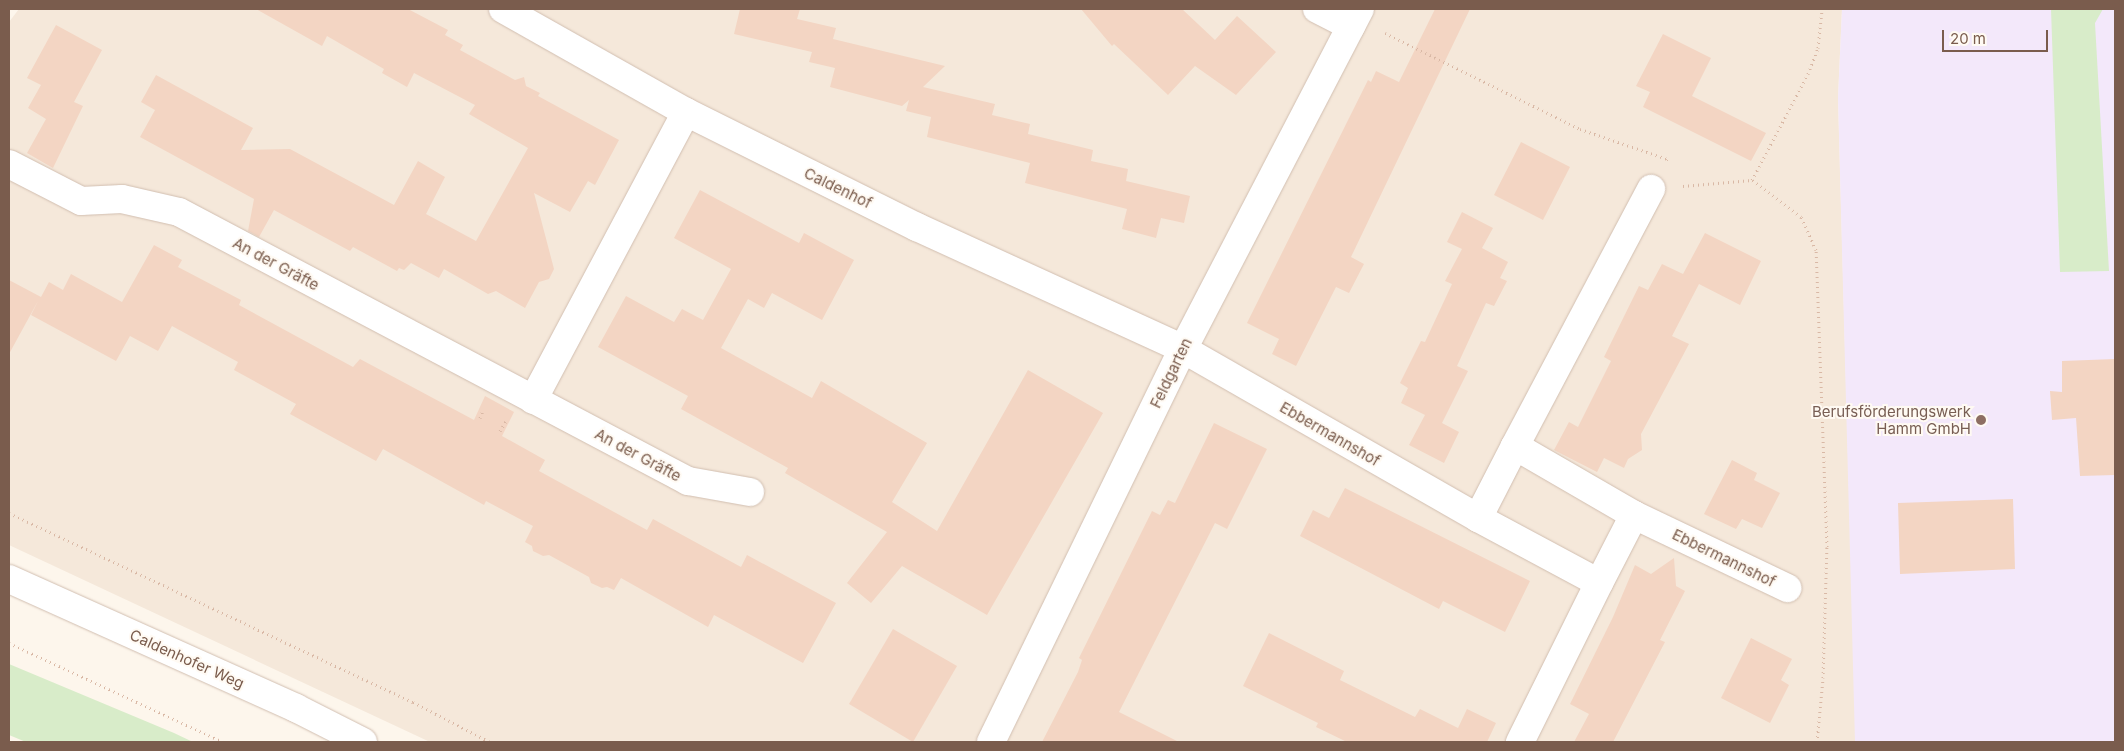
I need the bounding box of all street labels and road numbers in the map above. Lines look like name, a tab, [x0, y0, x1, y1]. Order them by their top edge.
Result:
street label: Caldenhof	[801, 164, 875, 212]
street label: An der Gräfte	[230, 234, 322, 294]
street label: Feldgarten	[1146, 335, 1196, 411]
street label: Ebbermannshof	[1277, 398, 1383, 470]
street label: An der Gräfte	[592, 425, 684, 485]
street label: Ebbermannshof	[1669, 525, 1779, 591]
street label: Caldenhofer Weg	[127, 626, 247, 692]

